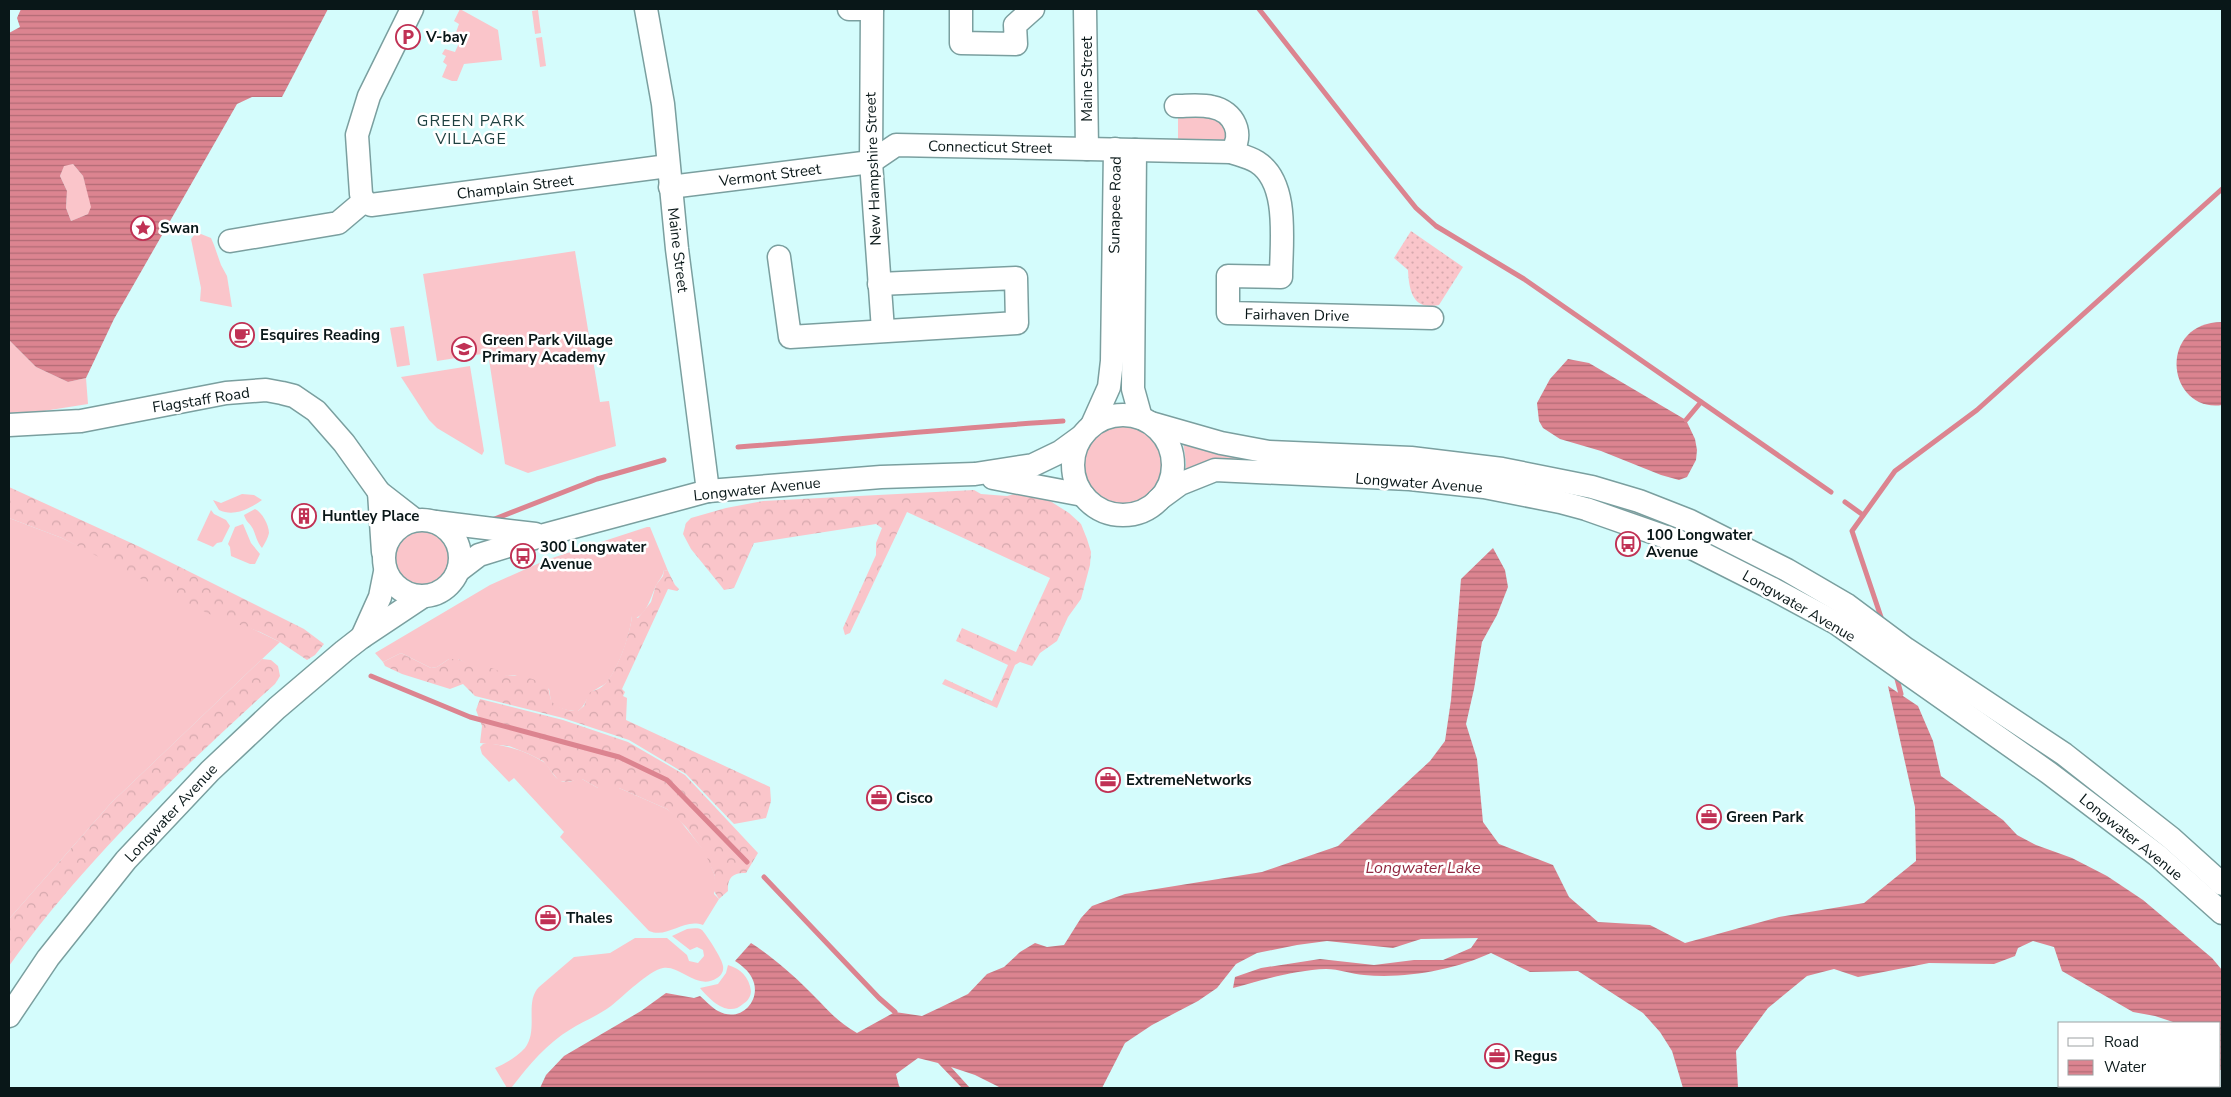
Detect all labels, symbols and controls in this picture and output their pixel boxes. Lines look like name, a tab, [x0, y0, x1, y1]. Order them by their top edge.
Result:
parking icon: V-bay	[395, 24, 421, 50]
place label: V-bay	[425, 27, 468, 47]
street label: Maine Street	[1077, 35, 1097, 122]
street label: New Hampshire Street	[860, 91, 886, 246]
district label: GREEN PARK VILLAGE	[417, 110, 525, 150]
street label: Connecticut Street	[928, 136, 1053, 158]
street label: Sunapee Road	[1104, 156, 1126, 254]
street label: Vermont Street	[717, 159, 823, 191]
street label: Champlain Street	[456, 170, 575, 204]
street label: Maine Street	[663, 206, 693, 294]
place icon: Swan	[130, 215, 156, 241]
place label: Swan	[160, 218, 199, 238]
street label: Fairhaven Drive	[1244, 304, 1350, 326]
cafe icon: Esquires Reading	[229, 322, 255, 348]
place label: Esquires Reading	[260, 325, 380, 345]
place label: Green Park Village Primary Academy	[482, 330, 613, 367]
school or university icon: Green Park Village Primary Academy	[451, 336, 477, 362]
street label: Flagstaff Road	[151, 382, 251, 418]
street label: Longwater Avenue	[1355, 469, 1483, 497]
street label: Longwater Avenue	[693, 472, 821, 506]
building icon: Huntley Place	[291, 503, 317, 529]
place label: Huntley Place	[322, 506, 419, 526]
place label: 100 Longwater Avenue	[1646, 525, 1753, 562]
bus stop icon: 100 Longwater Avenue	[1615, 531, 1641, 557]
place label: 300 Longwater Avenue	[540, 537, 647, 574]
bus stop icon: 300 Longwater Avenue	[510, 543, 536, 569]
street label: Longwater Avenue	[1739, 565, 1859, 647]
street label: Longwater Avenue	[120, 760, 222, 866]
office icon: ExtremeNetworks	[1095, 767, 1121, 793]
place label: ExtremeNetworks	[1126, 770, 1252, 790]
office icon: Cisco	[866, 785, 892, 811]
place label: Cisco	[896, 788, 933, 808]
street label: Longwater Avenue	[2075, 789, 2187, 885]
office icon: Green Park	[1696, 804, 1722, 830]
place label: Green Park	[1726, 807, 1804, 827]
water label: Longwater Lake	[1365, 857, 1481, 879]
office icon: Thales	[535, 905, 561, 931]
place label: Thales	[566, 908, 612, 928]
legend	[2058, 1022, 2221, 1087]
text: Road	[2104, 1032, 2139, 1052]
office icon: Regus	[1484, 1043, 1510, 1069]
place label: Regus	[1514, 1046, 1557, 1066]
text: Water	[2104, 1057, 2147, 1077]

